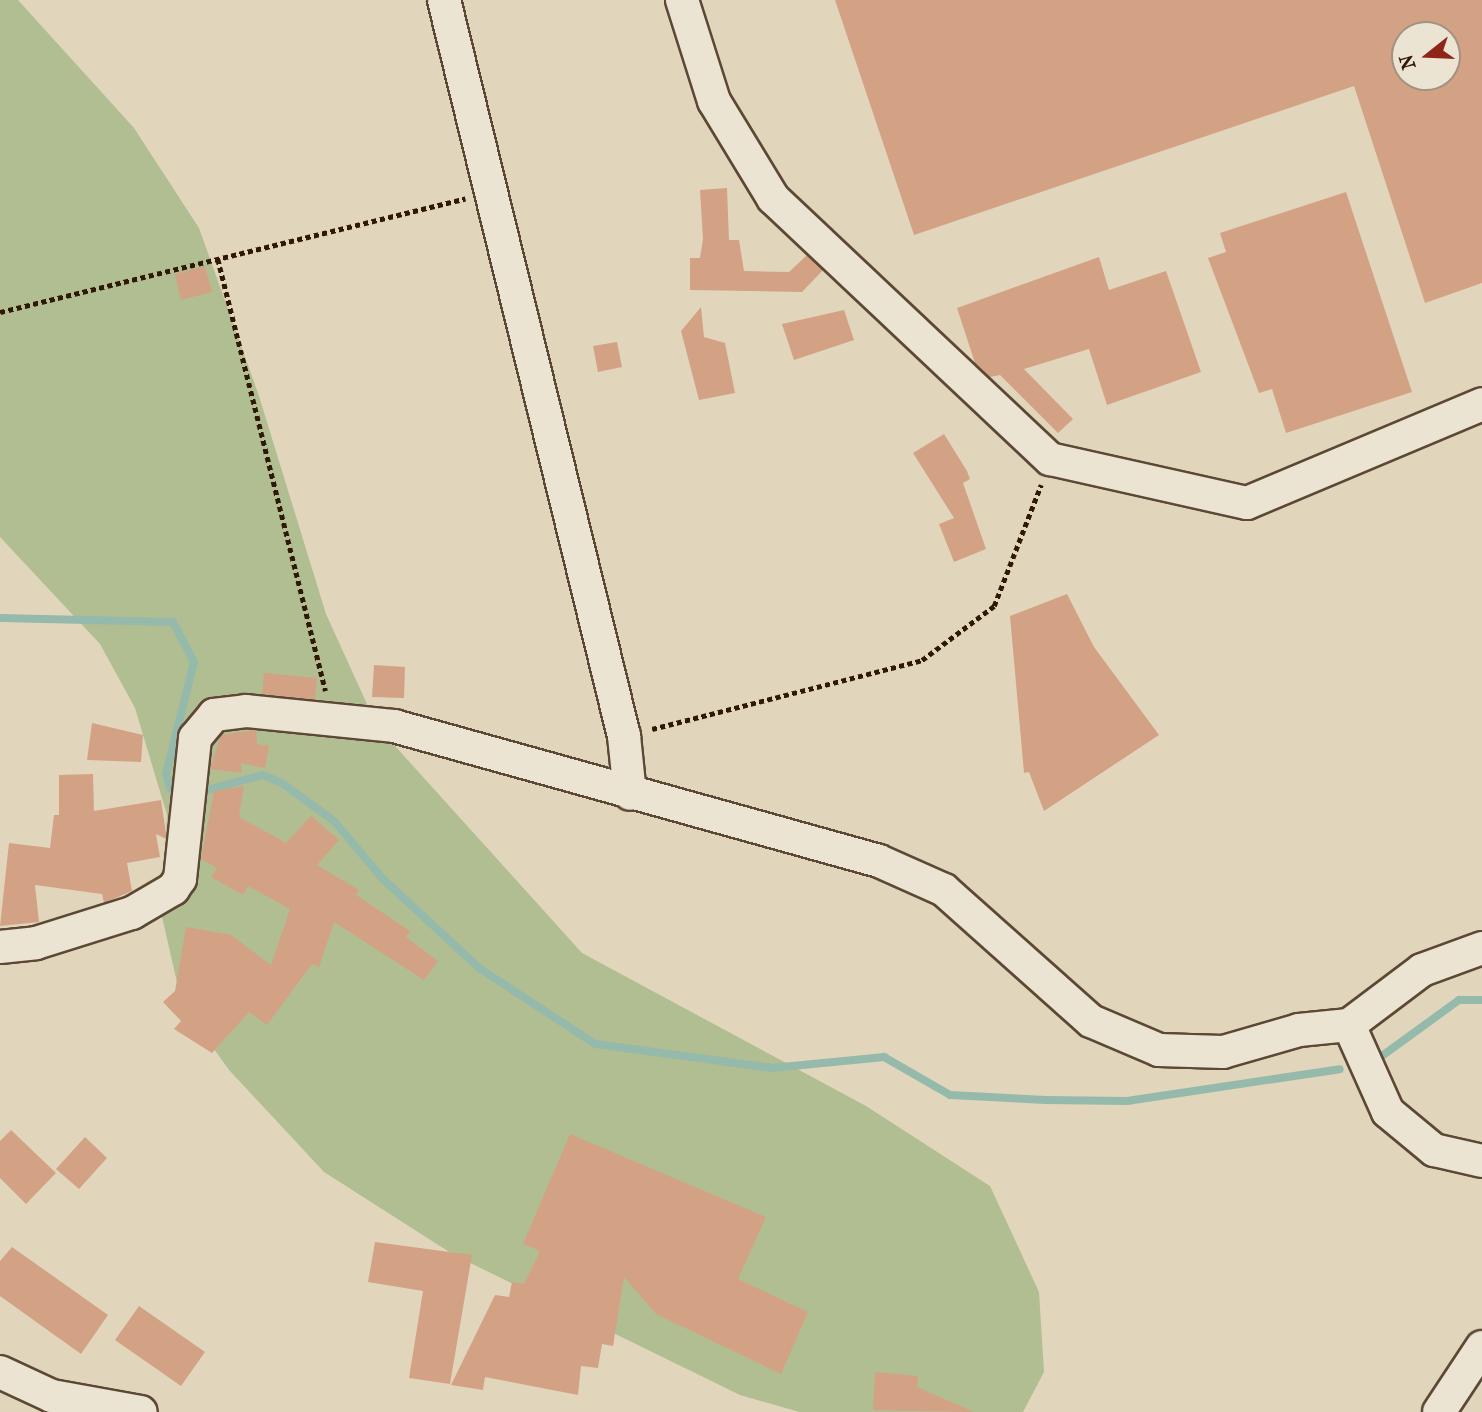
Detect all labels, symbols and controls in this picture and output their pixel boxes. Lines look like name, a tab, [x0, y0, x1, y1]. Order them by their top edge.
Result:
north arrow	[1391, 21, 1461, 91]
text: N	[1395, 52, 1421, 72]

